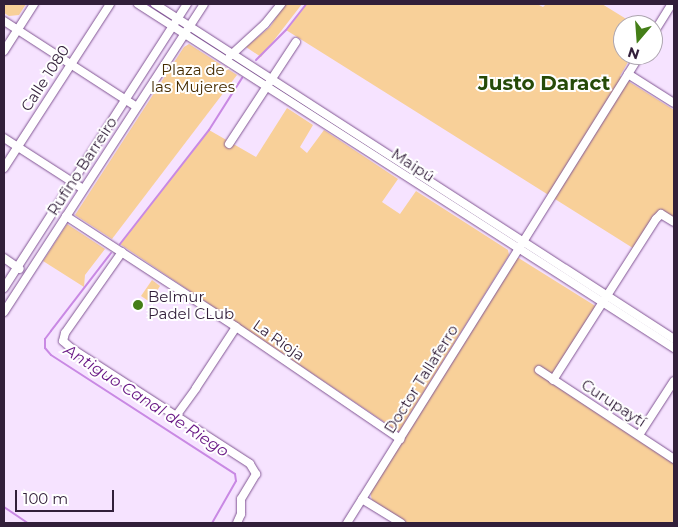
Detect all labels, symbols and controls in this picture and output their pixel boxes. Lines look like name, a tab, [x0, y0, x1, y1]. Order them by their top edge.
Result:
north arrow	[613, 15, 663, 65]
street label: Calle 1080	[17, 42, 73, 114]
text: N	[626, 43, 642, 64]
park label: Plaza de las Mujeres	[151, 60, 235, 95]
district label: Justo Daract	[478, 71, 610, 95]
street label: Rufino Barreiro	[43, 113, 121, 219]
street label: Maipú	[388, 145, 438, 185]
place label: Belmur Padel CLub	[148, 287, 234, 322]
marker: Belmur Padel CLub	[132, 299, 144, 311]
street label: La Rioja	[250, 316, 308, 364]
street label: Doctor Tallaferro	[380, 321, 462, 437]
water label: Antiguo Canal de Riego	[60, 341, 232, 461]
street label: Curupaytí	[578, 375, 650, 431]
scale bar	[18, 480, 116, 512]
text: 100 m	[23, 489, 68, 508]

